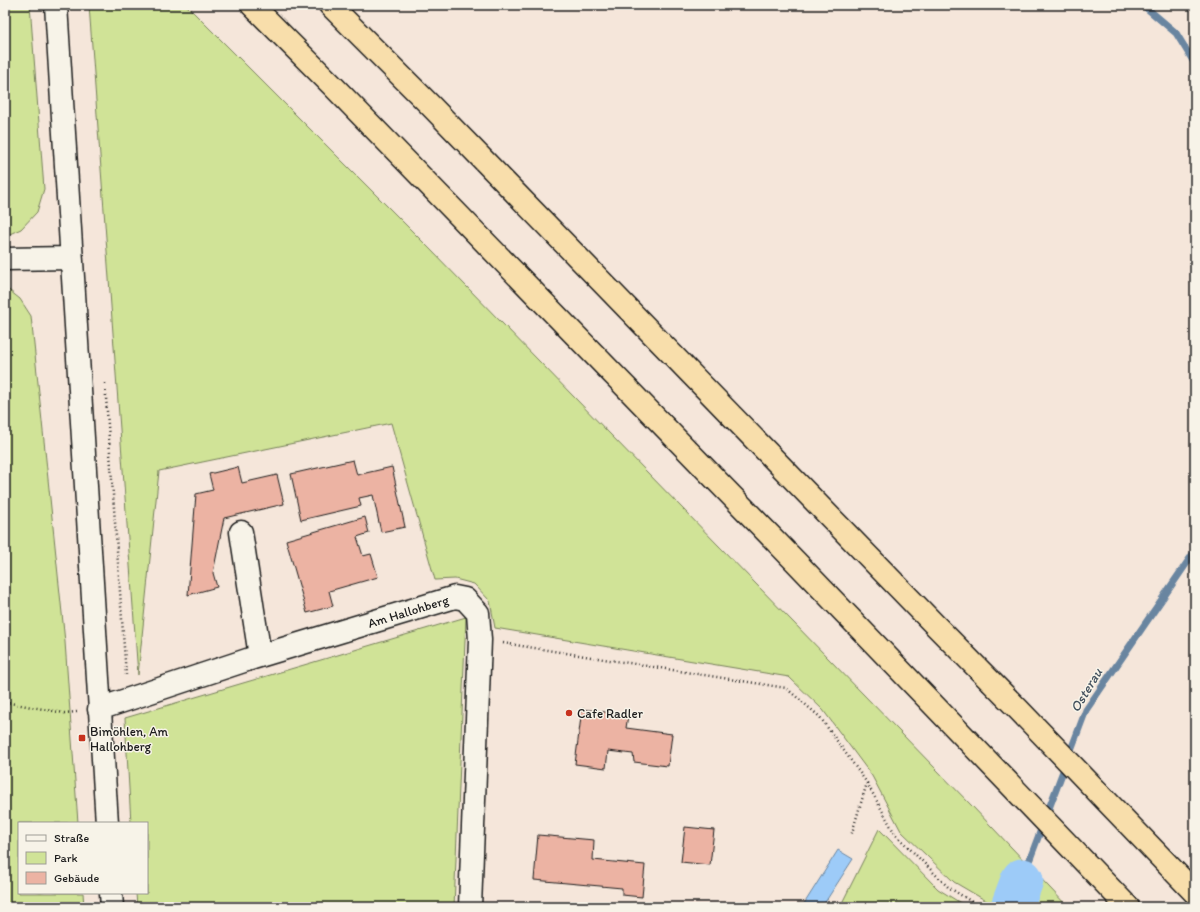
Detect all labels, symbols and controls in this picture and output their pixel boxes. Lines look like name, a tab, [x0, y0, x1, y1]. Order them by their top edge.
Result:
street label: Am Hallohberg	[366, 592, 451, 631]
water label: Osterau	[1067, 665, 1106, 715]
place label: Cafe Radler	[577, 706, 644, 721]
marker: Cafe Radler	[564, 708, 574, 718]
place label: Bimöhlen, Am Hallohberg	[90, 724, 168, 754]
marker: Bimöhlen, Am Hallohberg	[77, 733, 87, 743]
legend	[18, 822, 148, 894]
text: Straße	[54, 831, 89, 845]
text: Park	[54, 851, 78, 865]
text: Gebäude	[54, 871, 99, 885]

